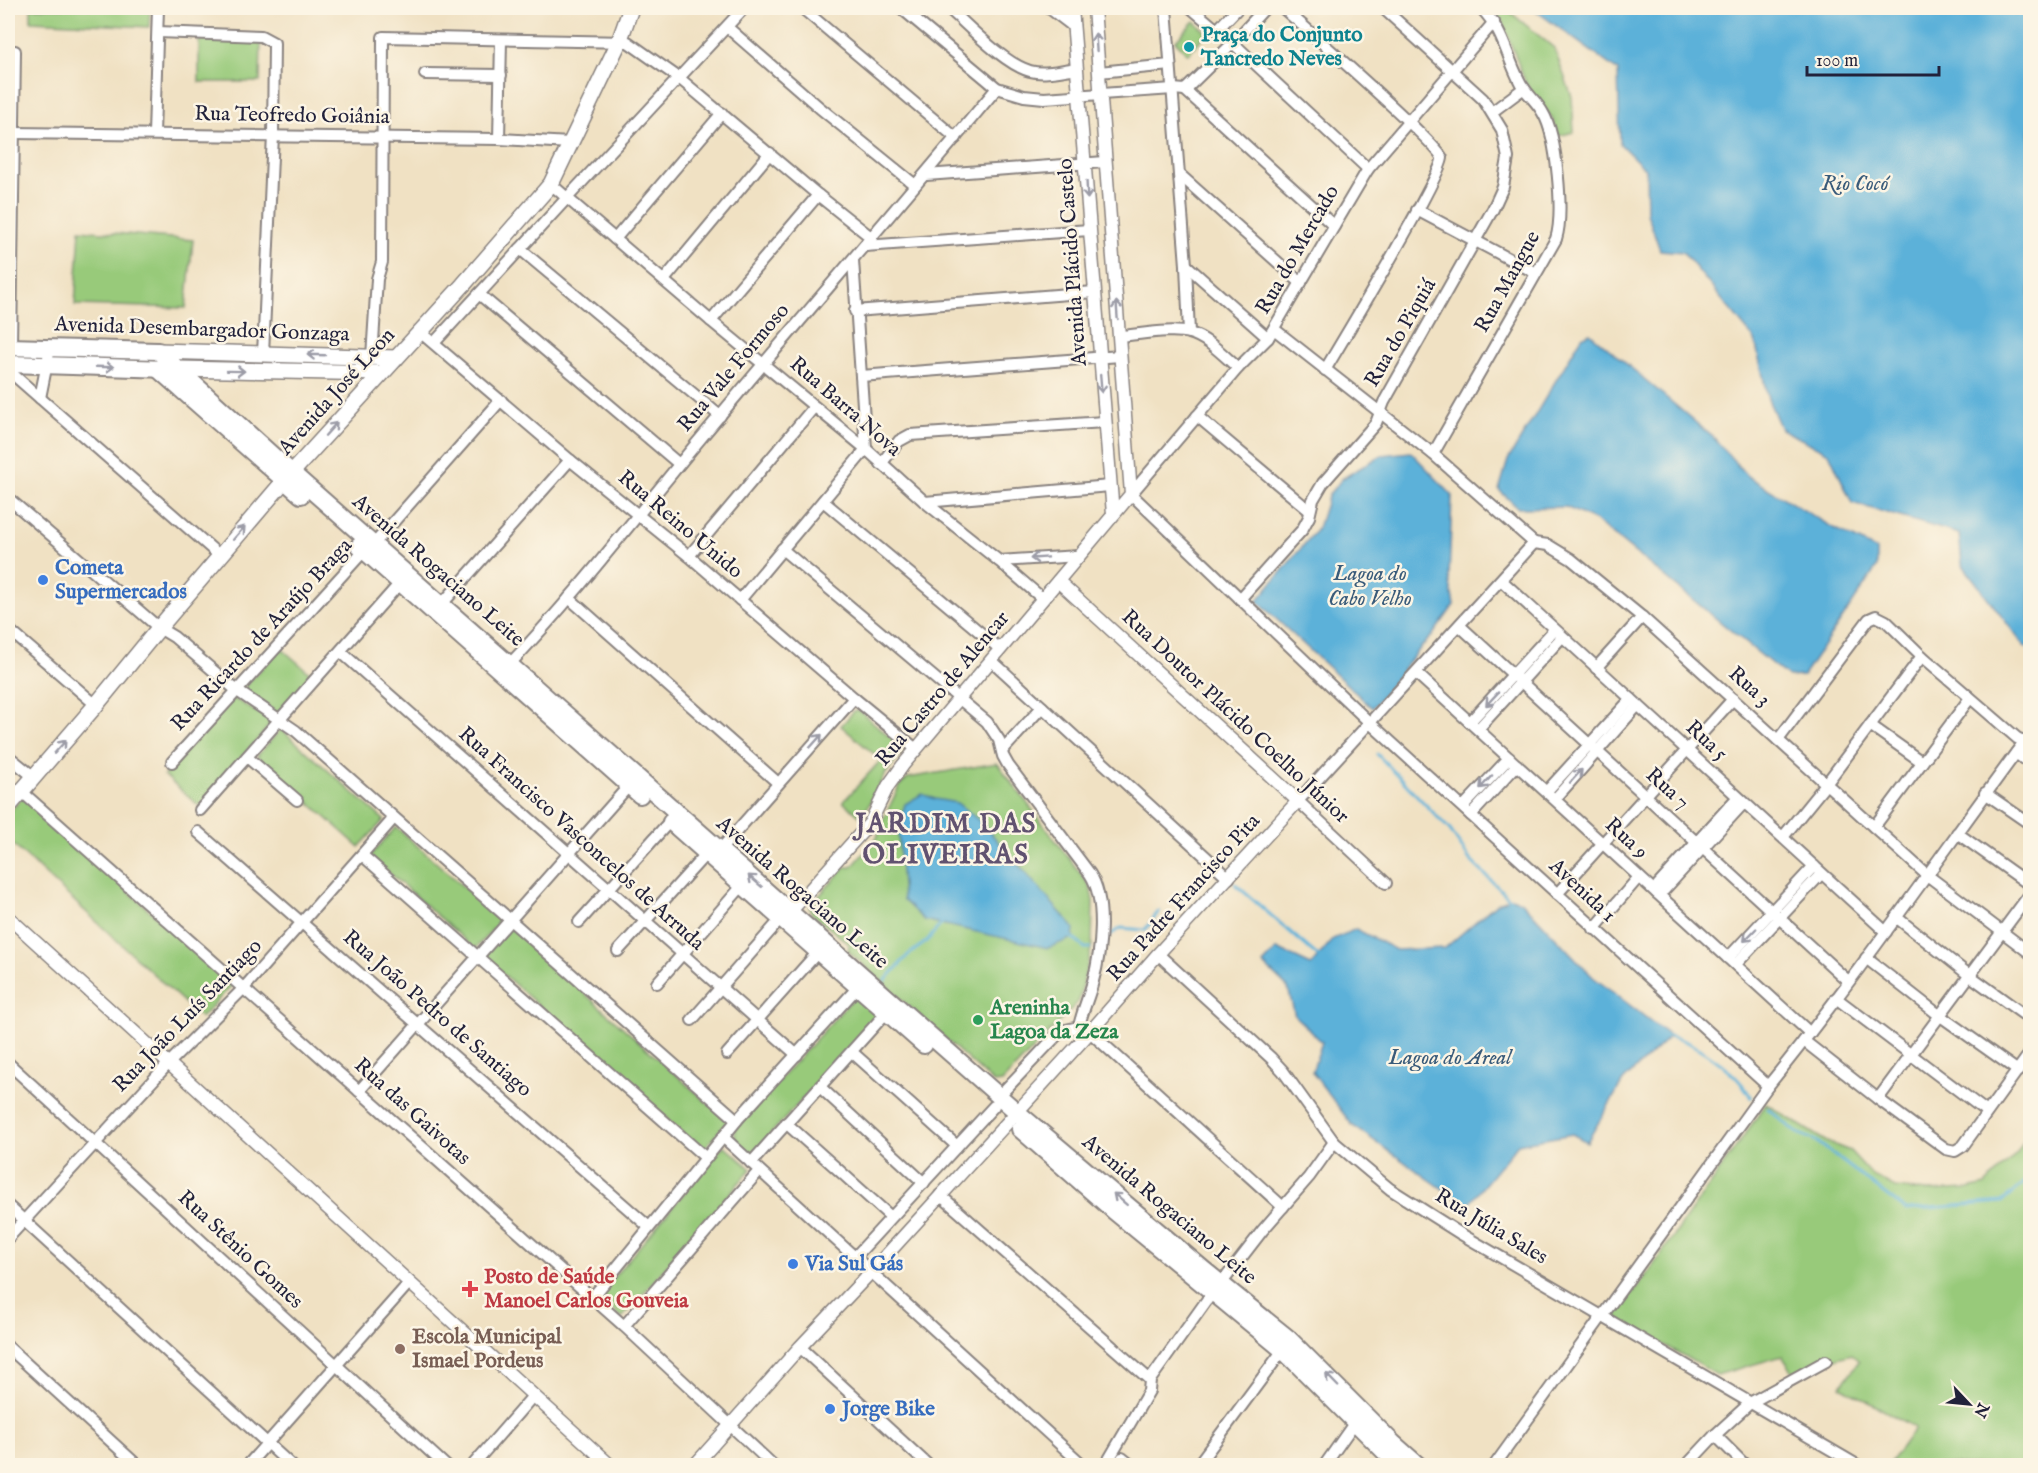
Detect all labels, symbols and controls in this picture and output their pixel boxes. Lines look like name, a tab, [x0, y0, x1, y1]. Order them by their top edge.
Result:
place label: Praça do Conjunto Tancredo Neves	[1200, 22, 1363, 73]
one-way arrow	[1091, 32, 1102, 52]
scale bar	[1807, 39, 1939, 77]
marker: Praça do Conjunto Tancredo Neves	[1182, 40, 1196, 54]
text: 100 m	[1816, 50, 1858, 73]
street label: Rua Teofredo Goiânia	[194, 101, 391, 131]
street label: Avenida Plácido Castelo	[1052, 157, 1094, 368]
water label: Rio Cocó	[1821, 170, 1891, 198]
one-way arrow	[1082, 179, 1093, 199]
street label: Rua do Mercado	[1250, 180, 1346, 320]
street label: Rua Mangue	[1469, 226, 1547, 338]
street label: Rua do Piquiá	[1359, 273, 1443, 392]
street label: Rua Vale Formoso	[672, 298, 796, 438]
one-way arrow	[1111, 301, 1122, 320]
street label: Avenida Desembargador Gonzaga	[53, 311, 351, 349]
street label: Avenida José Leon	[272, 323, 401, 462]
one-way arrow	[307, 350, 327, 361]
street label: Rua Barra Nova	[784, 351, 907, 464]
one-way arrow	[95, 361, 115, 373]
one-way arrow	[226, 365, 246, 376]
one-way arrow	[1096, 374, 1107, 394]
one-way arrow	[324, 422, 338, 437]
street label: Rua Reino Unido	[612, 465, 748, 585]
street label: Avenida Rogaciano Leite	[345, 488, 530, 654]
one-way arrow	[232, 526, 246, 541]
street label: Rua Ricardo de Araújo Braga	[165, 532, 359, 737]
one-way arrow	[1030, 553, 1050, 564]
place label: Cometa Supermercados	[55, 555, 187, 606]
water label: Lagoa do Cabo Velho	[1328, 560, 1412, 613]
marker: Cometa Supermercados	[36, 573, 50, 587]
street label: Rua Doutor Plácido Coelho Júnior	[1115, 604, 1355, 830]
street label: Rua Castro de Alencar	[870, 606, 1016, 772]
street label: Rua 3	[1722, 661, 1776, 713]
one-way arrow	[1485, 691, 1499, 706]
street label: Rua 5	[1679, 715, 1733, 768]
street label: Rua Francisco Vasconcelos de Arruda	[452, 721, 711, 958]
one-way arrow	[809, 733, 823, 748]
one-way arrow	[53, 740, 67, 755]
street label: Rua 7	[1639, 762, 1695, 816]
one-way arrow	[1569, 768, 1583, 783]
one-way arrow	[1479, 775, 1493, 790]
district label: JARDIM DAS OLIVEIRAS	[852, 808, 1037, 873]
street label: Rua Padre Francisco Pita	[1102, 808, 1267, 988]
street label: Avenida Rogaciano Leite	[709, 810, 894, 976]
street label: Rua 9	[1599, 812, 1653, 866]
street label: Avenida 1	[1542, 852, 1621, 929]
one-way arrow	[748, 874, 763, 888]
street label: Rua João Pedro de Santiago	[337, 924, 537, 1104]
one-way arrow	[1743, 927, 1757, 942]
street label: Rua João Luís Santiago	[108, 933, 268, 1099]
place label: Areninha Lagoa da Zeza	[989, 995, 1119, 1046]
marker: Areninha Lagoa da Zeza	[971, 1013, 985, 1027]
water label: Lagoa do Areal	[1388, 1044, 1513, 1072]
street label: Rua das Gaivotas	[348, 1052, 476, 1172]
street label: Avenida Rogaciano Leite	[1075, 1128, 1262, 1291]
street label: Rua Júlia Sales	[1430, 1183, 1552, 1271]
street label: Rua Stênio Gomes	[172, 1185, 308, 1315]
one-way arrow	[1113, 1192, 1128, 1206]
place label: Via Sul Gás	[804, 1251, 903, 1278]
marker: Via Sul Gás	[786, 1257, 800, 1271]
place label: Posto de Saúde Manoel Carlos Gouveia	[484, 1264, 689, 1315]
marker: Posto de Saúde Manoel Carlos Gouveia	[461, 1280, 479, 1298]
place label: Escola Municipal Ismael Pordeus	[412, 1324, 563, 1375]
marker: Escola Municipal Ismael Pordeus	[393, 1342, 407, 1356]
one-way arrow	[1325, 1373, 1340, 1388]
north arrow	[1939, 1374, 1999, 1434]
place label: Jorge Bike	[839, 1396, 935, 1423]
text: N	[1969, 1398, 1993, 1420]
marker: Jorge Bike	[823, 1402, 837, 1416]

